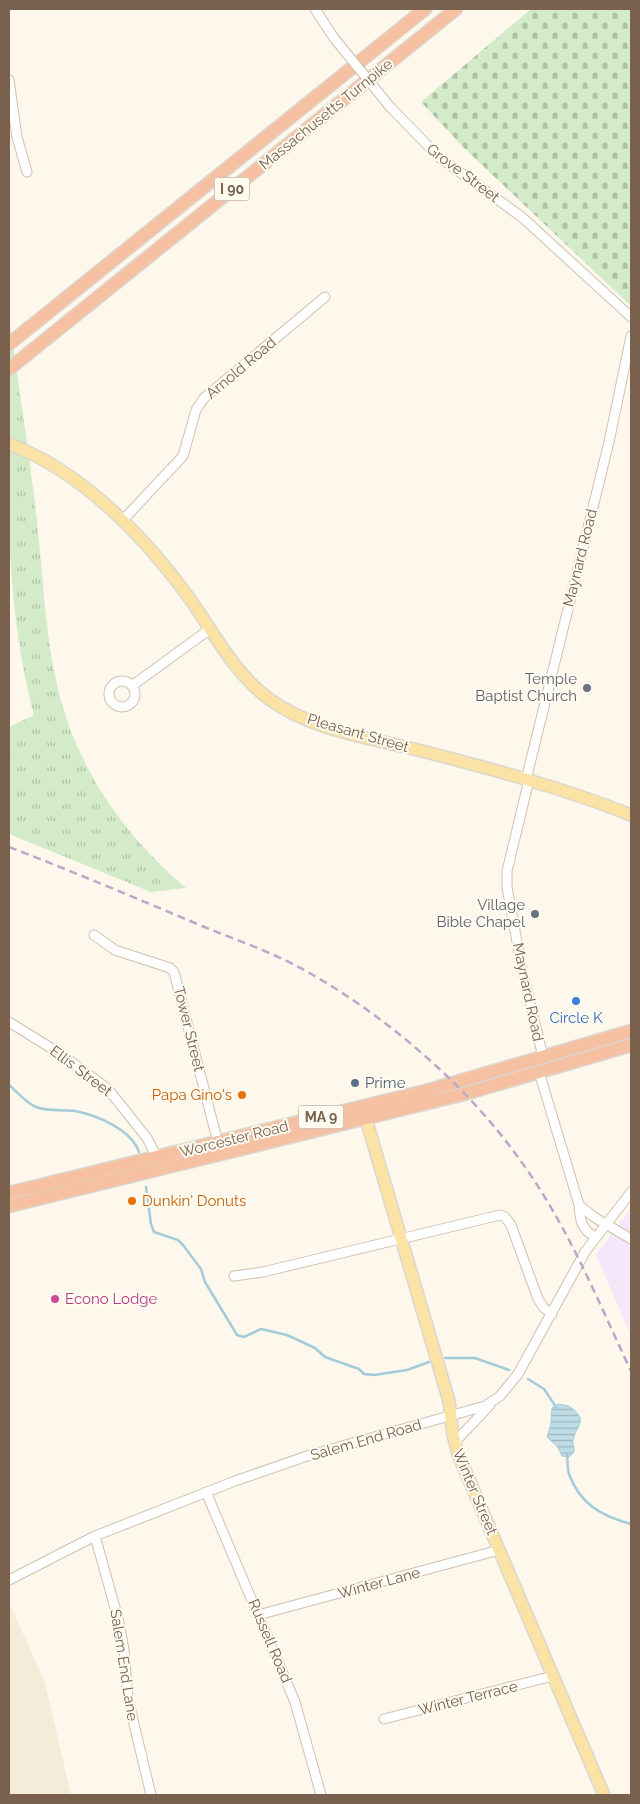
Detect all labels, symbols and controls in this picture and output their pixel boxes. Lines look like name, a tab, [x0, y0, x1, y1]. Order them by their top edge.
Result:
street label: Massachusetts Turnpike	[256, 55, 396, 173]
street label: Grove Street	[423, 140, 503, 206]
road number: I 90	[214, 178, 250, 200]
street label: Arnold Road	[202, 333, 280, 403]
street label: Maynard Road	[559, 507, 601, 609]
place label: Temple Baptist Church	[475, 670, 577, 705]
marker: Temple Baptist Church	[581, 682, 593, 694]
street label: Pleasant Street	[305, 710, 411, 756]
place label: Village Bible Chapel	[436, 896, 526, 931]
marker: Village Bible Chapel	[529, 908, 541, 920]
street label: Maynard Road	[509, 941, 547, 1043]
street label: Tower Street	[170, 985, 208, 1073]
marker: Circle K	[570, 995, 582, 1007]
place label: Circle K	[549, 1009, 603, 1027]
street label: Ellis Street	[46, 1042, 116, 1100]
place label: Prime	[365, 1074, 406, 1092]
marker: Prime	[349, 1077, 361, 1089]
place label: Papa Gino's	[152, 1086, 232, 1104]
marker: Papa Gino's	[236, 1089, 248, 1101]
road number: MA 9	[298, 1106, 344, 1128]
street label: Worcester Road	[178, 1117, 290, 1161]
place label: Dunkin' Donuts	[142, 1192, 246, 1210]
marker: Dunkin' Donuts	[126, 1195, 138, 1207]
place label: Econo Lodge	[65, 1290, 158, 1308]
marker: Econo Lodge	[49, 1293, 61, 1305]
street label: Salem End Road	[308, 1416, 424, 1464]
street label: Winter Street	[449, 1446, 501, 1538]
street label: Winter Lane	[336, 1563, 422, 1603]
street label: Russell Road	[244, 1596, 296, 1686]
street label: Salem End Lane	[106, 1608, 142, 1723]
street label: Winter Terrace	[417, 1677, 520, 1719]

